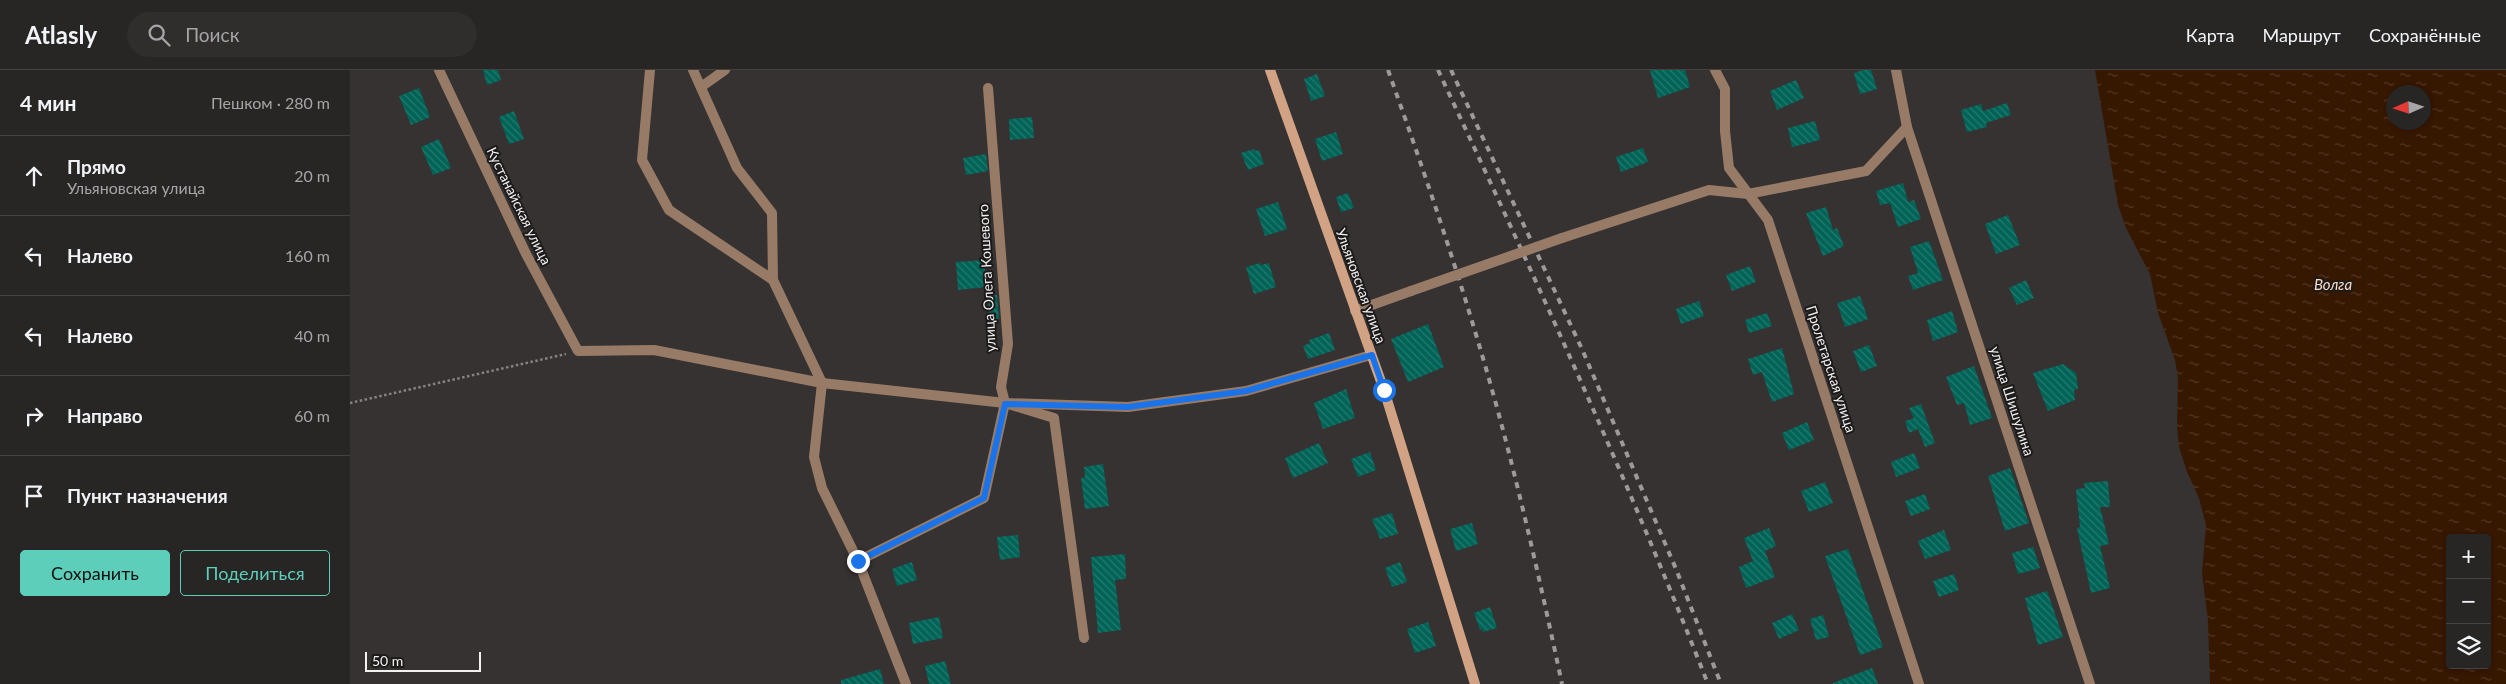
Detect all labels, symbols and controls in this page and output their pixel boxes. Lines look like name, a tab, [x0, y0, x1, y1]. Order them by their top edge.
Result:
search box	[127, 12, 477, 57]
text: Atlasly	[25, 20, 97, 49]
icon: search	[145, 21, 173, 49]
text: Поиск	[185, 23, 239, 46]
text: Карта	[2186, 24, 2234, 46]
text: Маршрут	[2262, 24, 2341, 46]
text: Сохранённые	[2369, 24, 2481, 46]
north arrow	[2386, 85, 2431, 130]
text: 4 мин	[20, 90, 77, 115]
text: Пешком · 280 m	[211, 93, 330, 112]
street label: Кустанайская улица	[484, 144, 555, 267]
text: Прямо	[67, 155, 126, 178]
icon: ahead	[20, 162, 48, 190]
text: 20 m	[294, 166, 330, 185]
text: Ульяновская улица	[67, 178, 205, 197]
street label: улица Олега Кошевого	[974, 204, 999, 352]
street label: Ульяновская улица	[1333, 226, 1390, 346]
icon: left	[20, 242, 48, 270]
text: Налево	[67, 244, 133, 267]
text: 160 m	[285, 246, 330, 265]
water label: Волга	[2314, 275, 2352, 293]
street label: Пролетарская улица	[1803, 303, 1860, 435]
icon: left	[20, 322, 48, 350]
text: Налево	[67, 324, 133, 347]
text: 40 m	[294, 326, 330, 345]
street label: улица Шишулина	[1987, 344, 2038, 458]
route start	[1373, 379, 1396, 402]
icon: right	[20, 402, 48, 430]
text: Направо	[67, 404, 143, 427]
text: 60 m	[294, 406, 330, 425]
icon: arrive	[20, 482, 48, 510]
text: Пункт назначения	[67, 484, 228, 507]
map controls	[2446, 534, 2491, 669]
button: +	[2446, 534, 2491, 579]
button: Сохранить	[20, 550, 170, 596]
button: Поделиться	[180, 550, 330, 596]
route end	[847, 550, 870, 573]
button: −	[2446, 579, 2491, 624]
button: layers	[2446, 624, 2491, 669]
scale bar	[365, 649, 481, 672]
text: 50 m	[372, 652, 403, 669]

